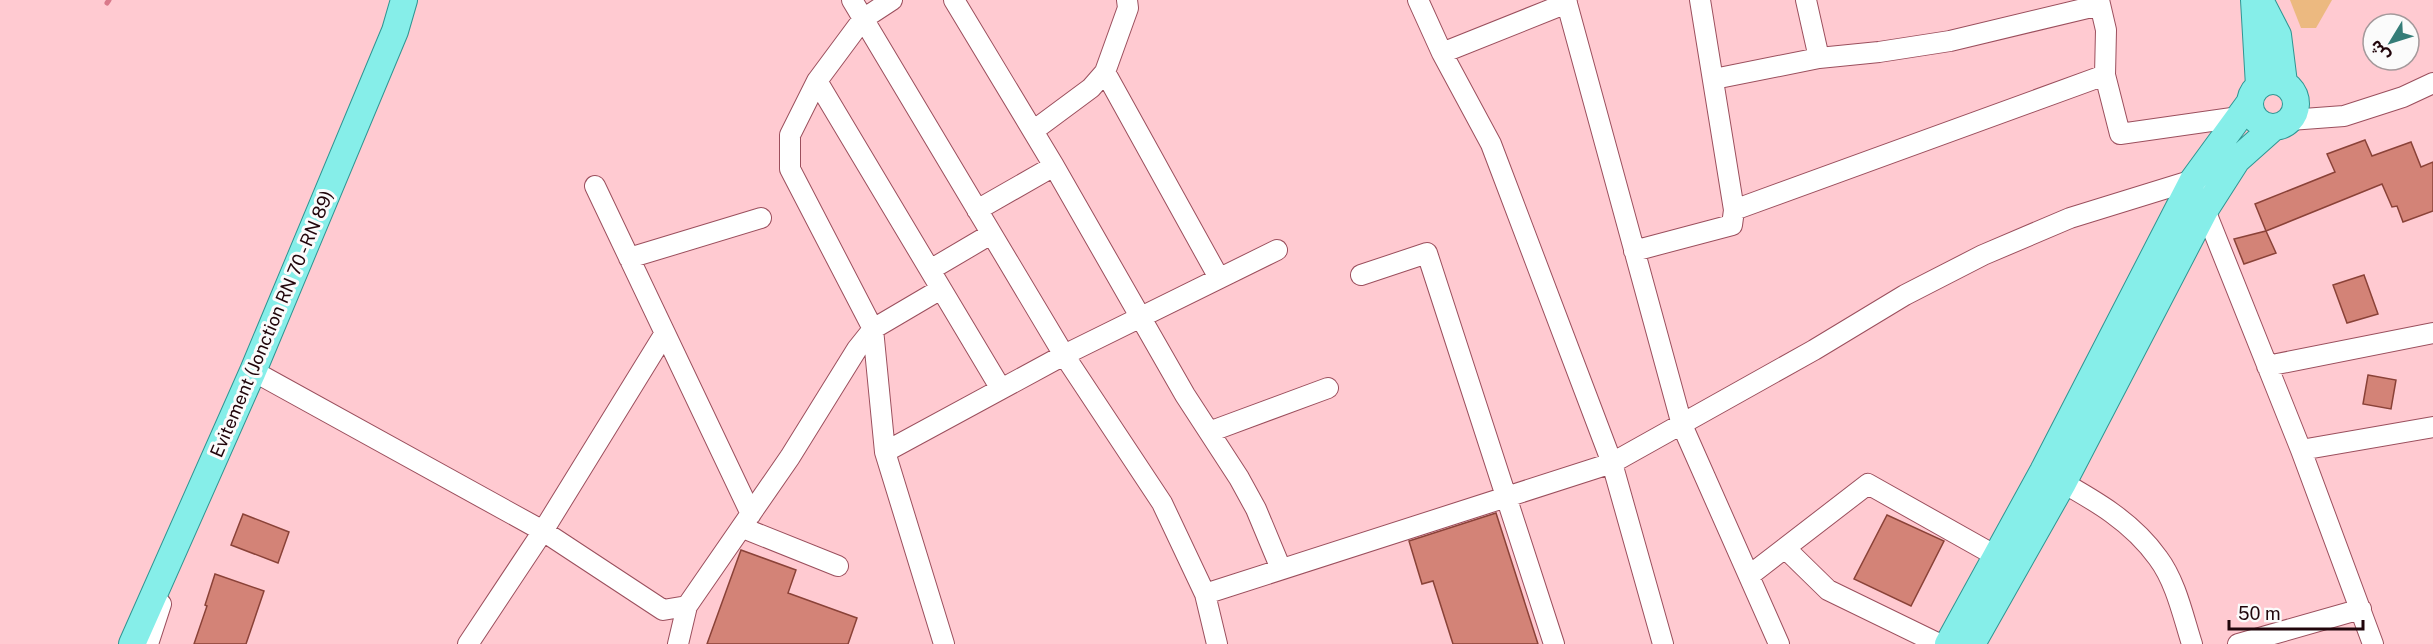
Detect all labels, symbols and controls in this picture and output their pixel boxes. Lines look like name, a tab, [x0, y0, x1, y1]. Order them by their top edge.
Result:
north arrow	[2361, 12, 2421, 72]
text: ش	[2365, 36, 2394, 65]
street label: Evitement (Jonction RN 70 - RN 89)	[206, 187, 337, 460]
scale bar	[2229, 593, 2362, 631]
text: 50 m	[2238, 603, 2281, 624]

